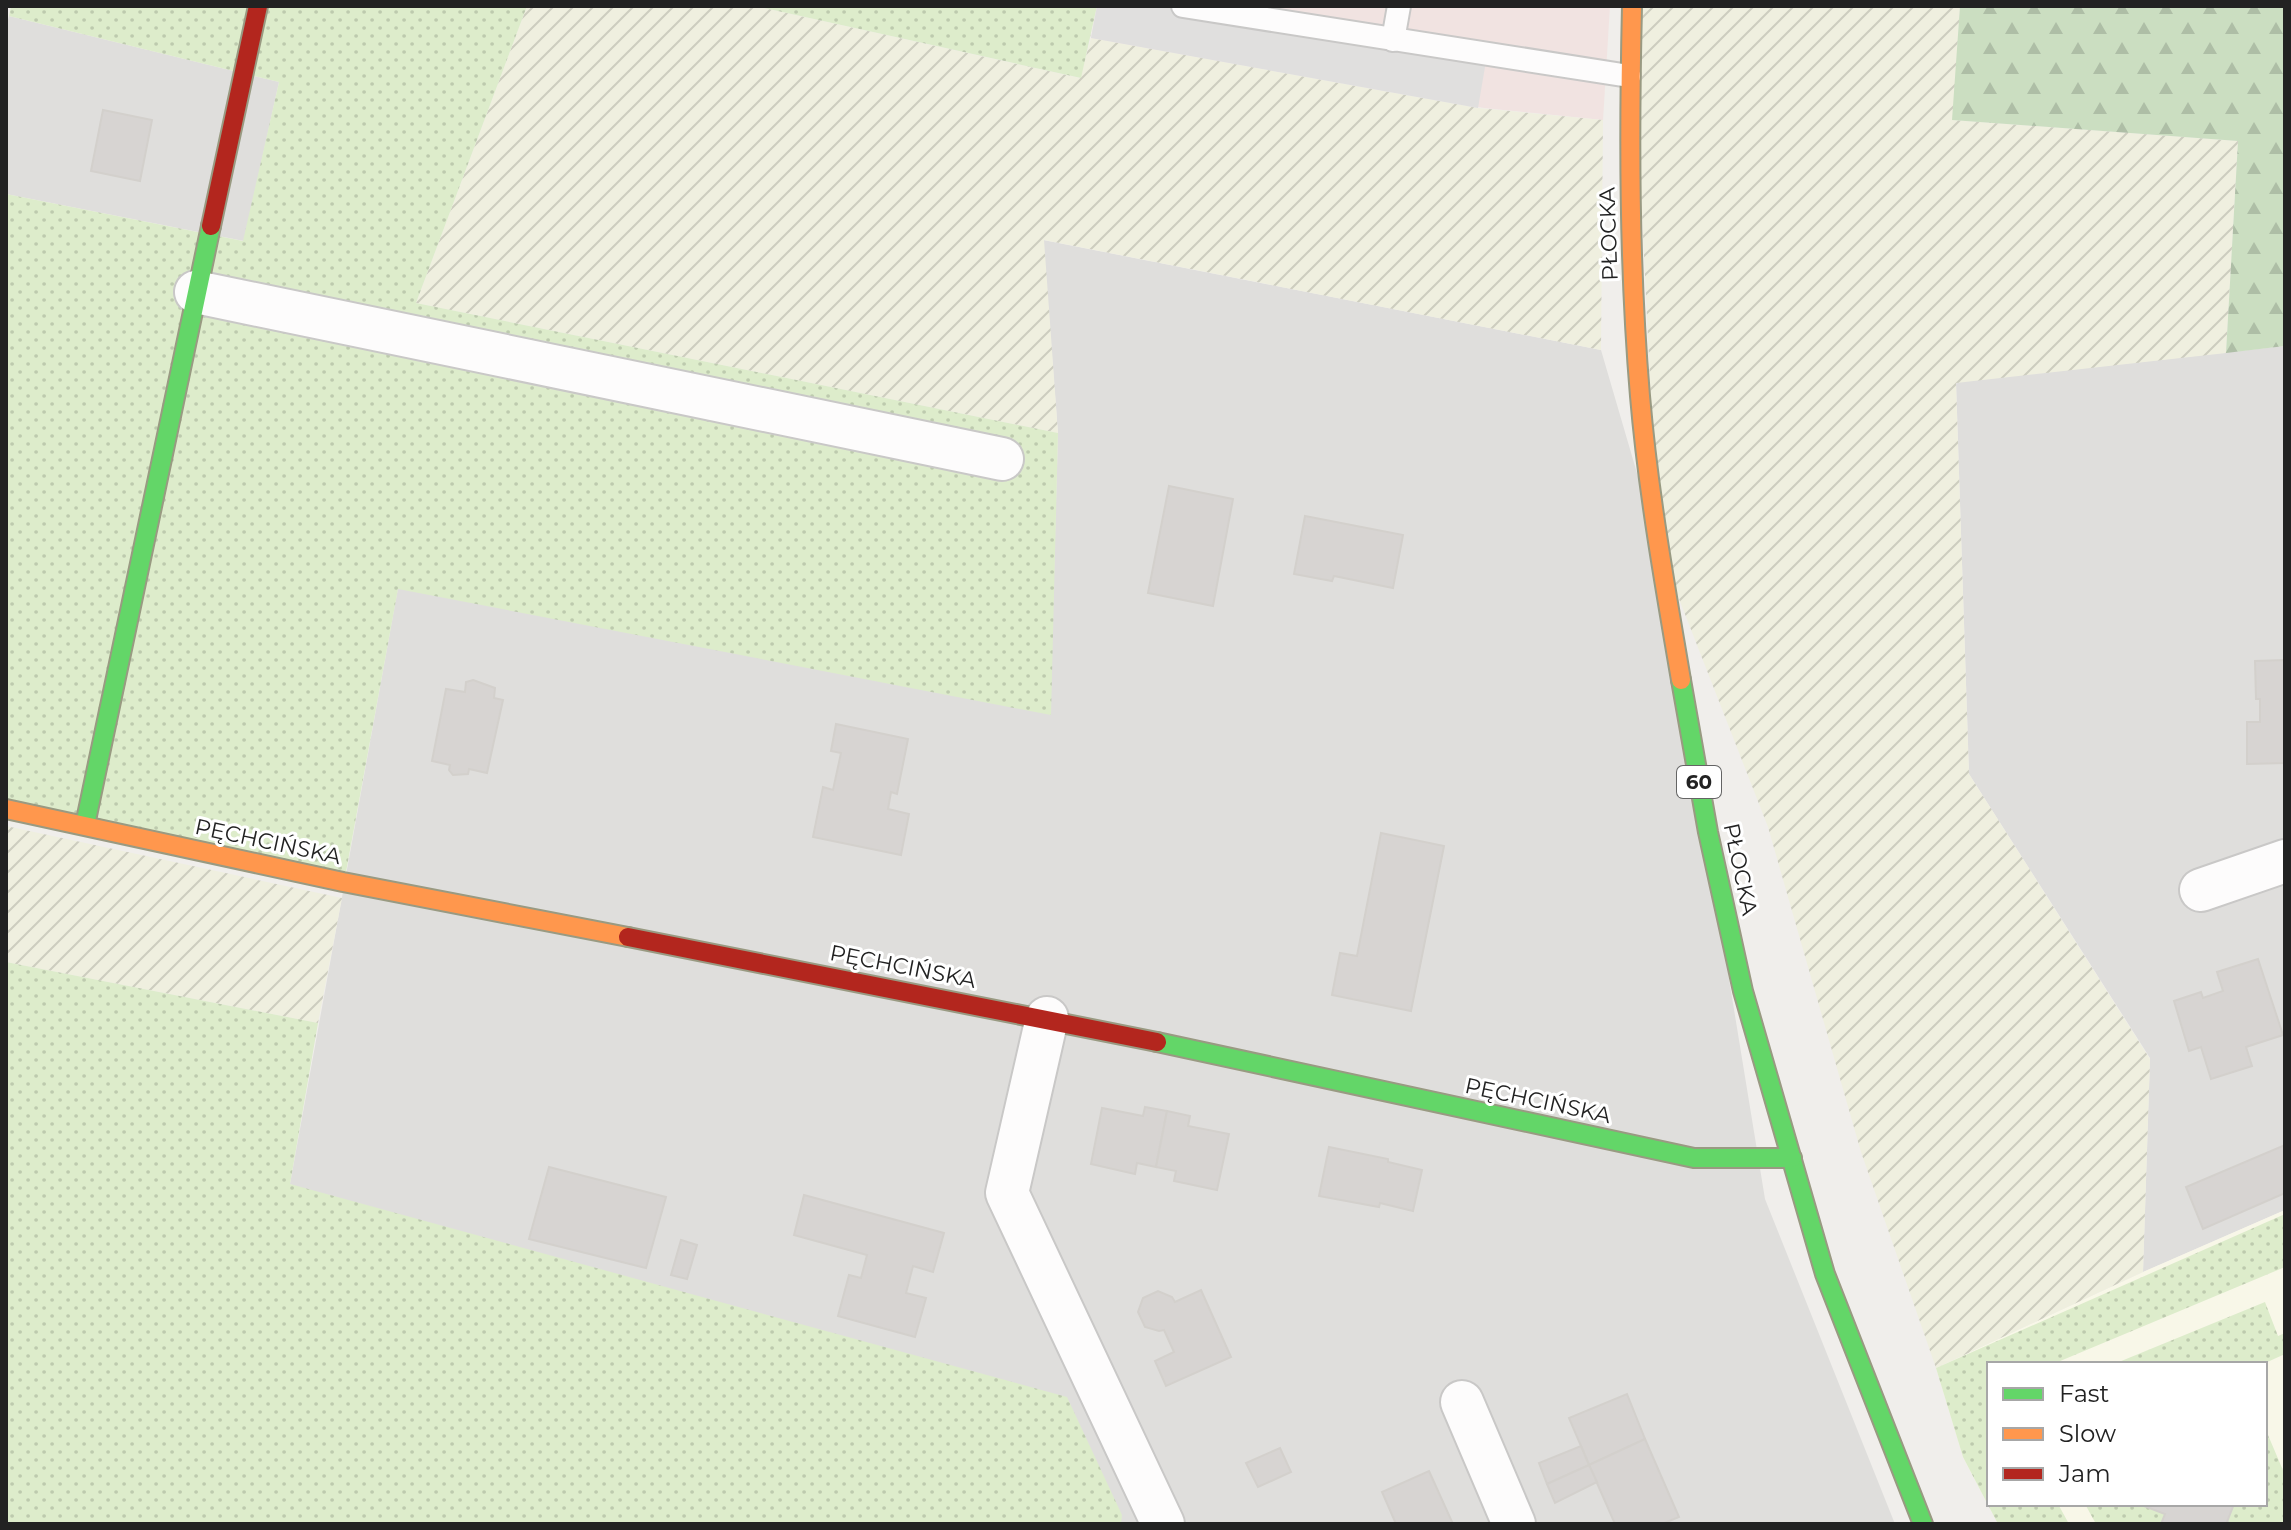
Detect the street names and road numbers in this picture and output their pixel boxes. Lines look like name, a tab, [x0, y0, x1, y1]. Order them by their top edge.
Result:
street label: PŁOCKA	[1593, 187, 1624, 281]
road number: 60	[1677, 766, 1721, 798]
street label: PĘCHCIŃSKA	[193, 813, 343, 870]
street label: PŁOCKA	[1718, 821, 1763, 918]
street label: PĘCHCIŃSKA	[828, 939, 978, 994]
street label: PĘCHCIŃSKA	[1463, 1072, 1613, 1129]

